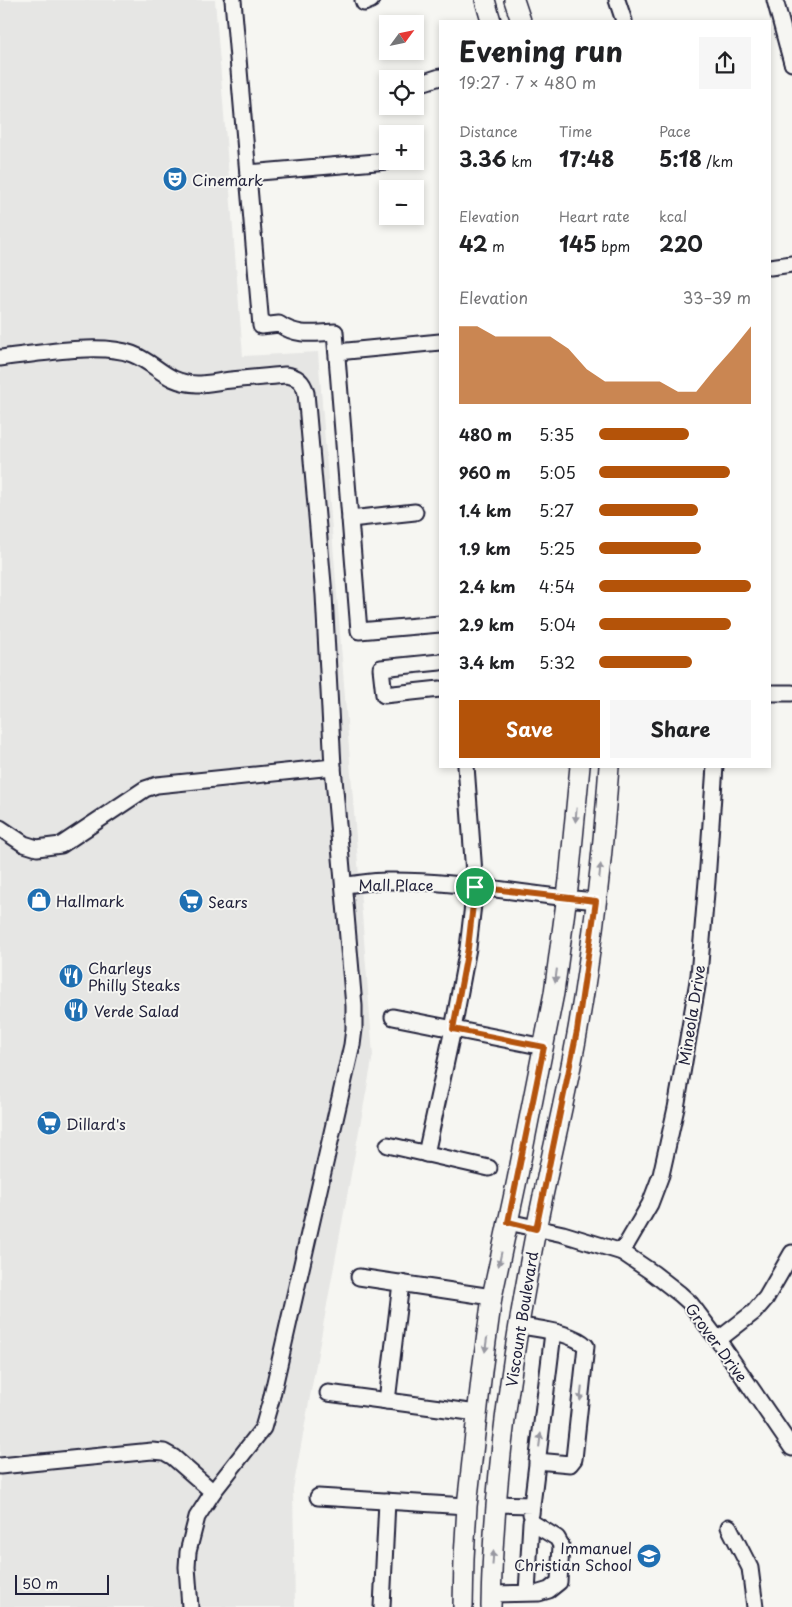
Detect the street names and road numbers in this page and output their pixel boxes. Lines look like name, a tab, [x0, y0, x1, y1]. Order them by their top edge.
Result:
street label: Mall Place	[358, 873, 434, 896]
street label: Mineola Drive	[672, 963, 710, 1067]
street label: Viscount Boulevard	[499, 1250, 543, 1388]
street label: Grover Drive	[680, 1298, 754, 1386]

